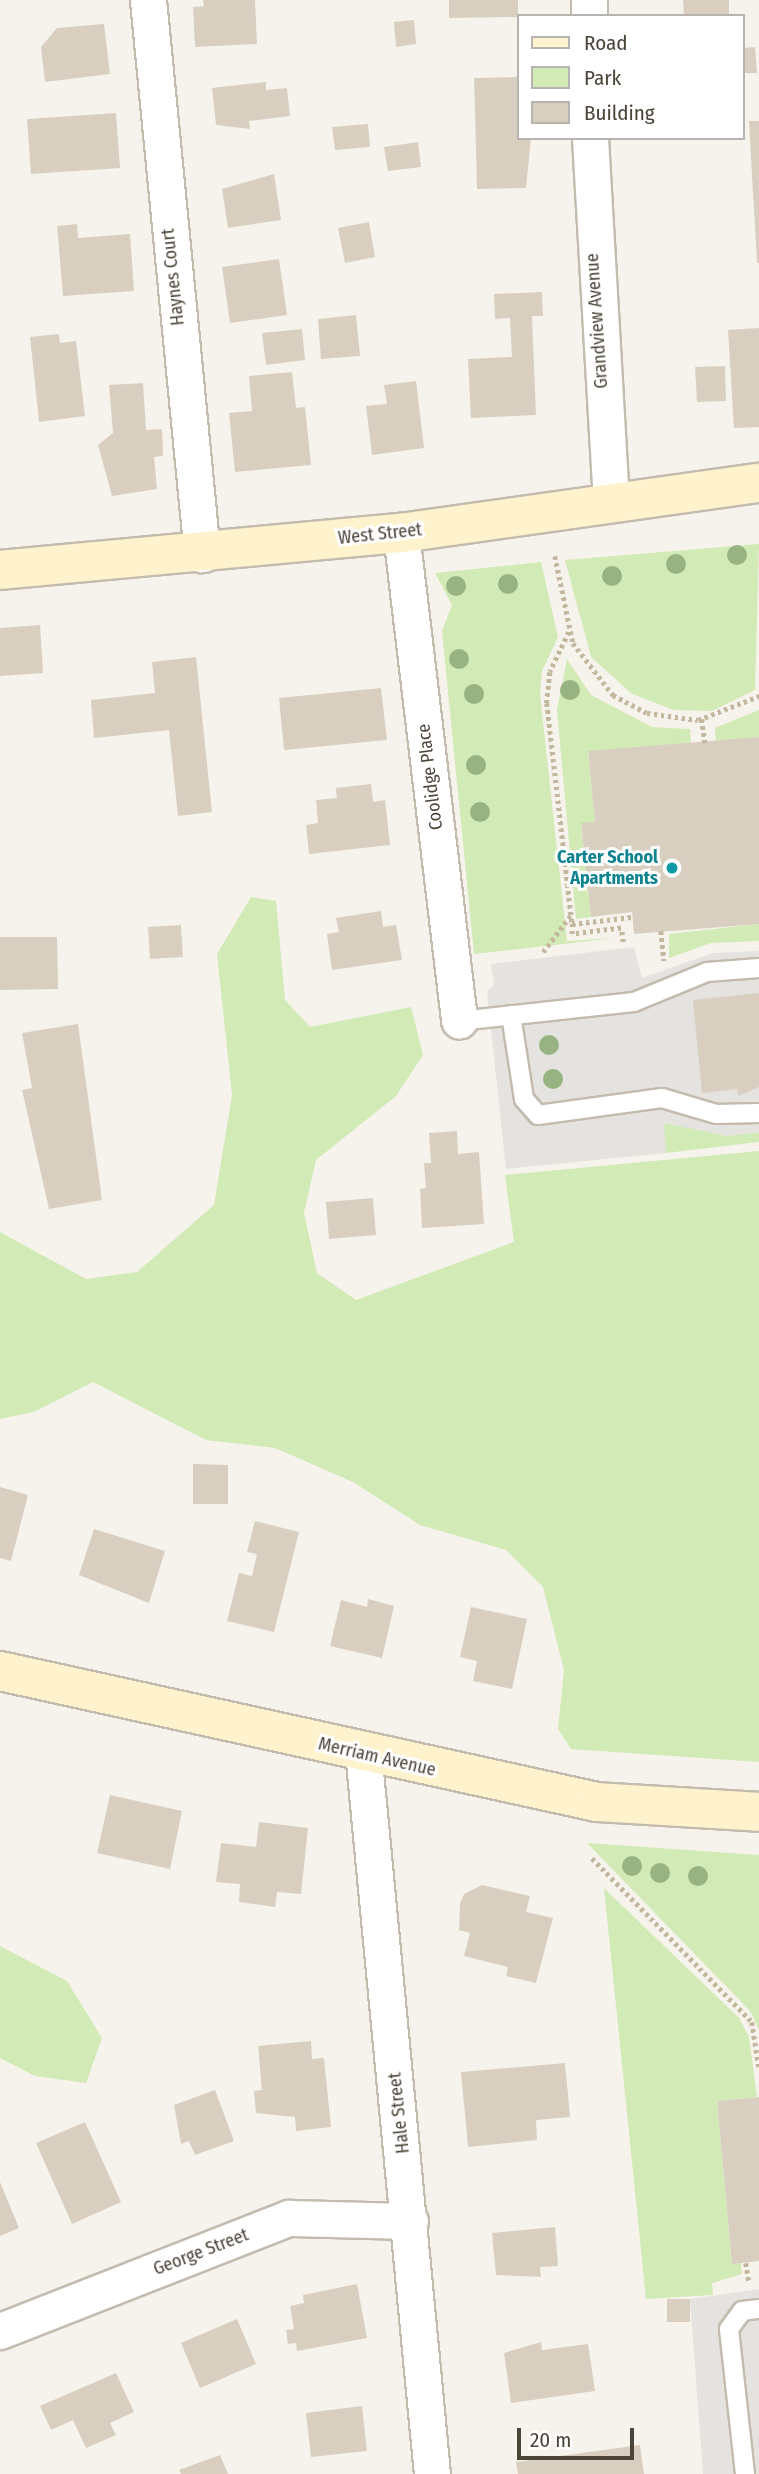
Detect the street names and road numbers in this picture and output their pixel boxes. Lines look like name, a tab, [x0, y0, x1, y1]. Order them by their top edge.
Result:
street label: Haynes Court	[157, 227, 189, 327]
street label: Grandview Avenue	[581, 253, 613, 389]
street label: West Street	[337, 519, 423, 549]
street label: Coolidge Place	[413, 723, 447, 831]
street label: Merriam Avenue	[316, 1733, 438, 1781]
street label: Hale Street	[384, 2071, 414, 2155]
street label: George Street	[150, 2224, 252, 2280]

